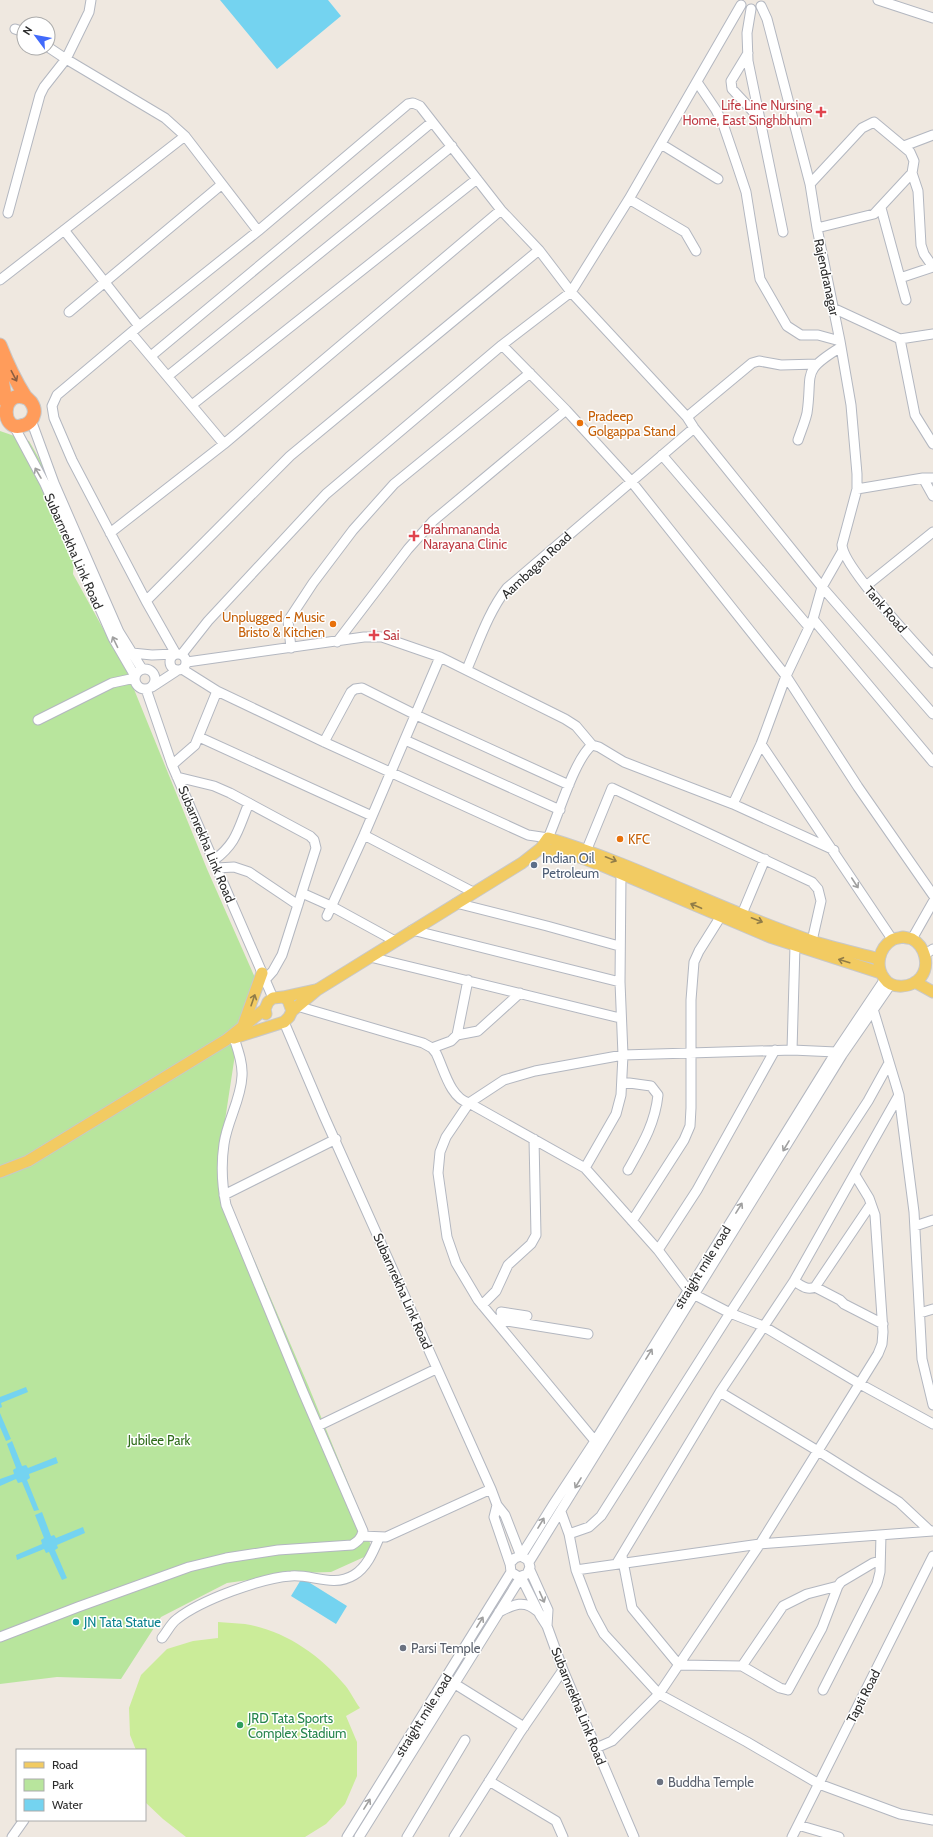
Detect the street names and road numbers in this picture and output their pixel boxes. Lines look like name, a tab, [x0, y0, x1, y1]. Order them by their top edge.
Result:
street label: Rajendranagar	[810, 237, 843, 318]
street label: Subarnrekha Link Road	[41, 491, 107, 611]
street label: Aambagan Road	[498, 528, 574, 602]
street label: Tank Road	[861, 582, 911, 636]
street label: Subarnrekha Link Road	[175, 783, 239, 905]
street label: straight mile road	[670, 1223, 734, 1311]
street label: Subarnrekha Link Road	[370, 1231, 436, 1351]
street label: Subarnrekha Link Road	[548, 1645, 610, 1767]
street label: Tapti Road	[843, 1667, 883, 1725]
street label: straight mile road	[391, 1671, 455, 1759]

